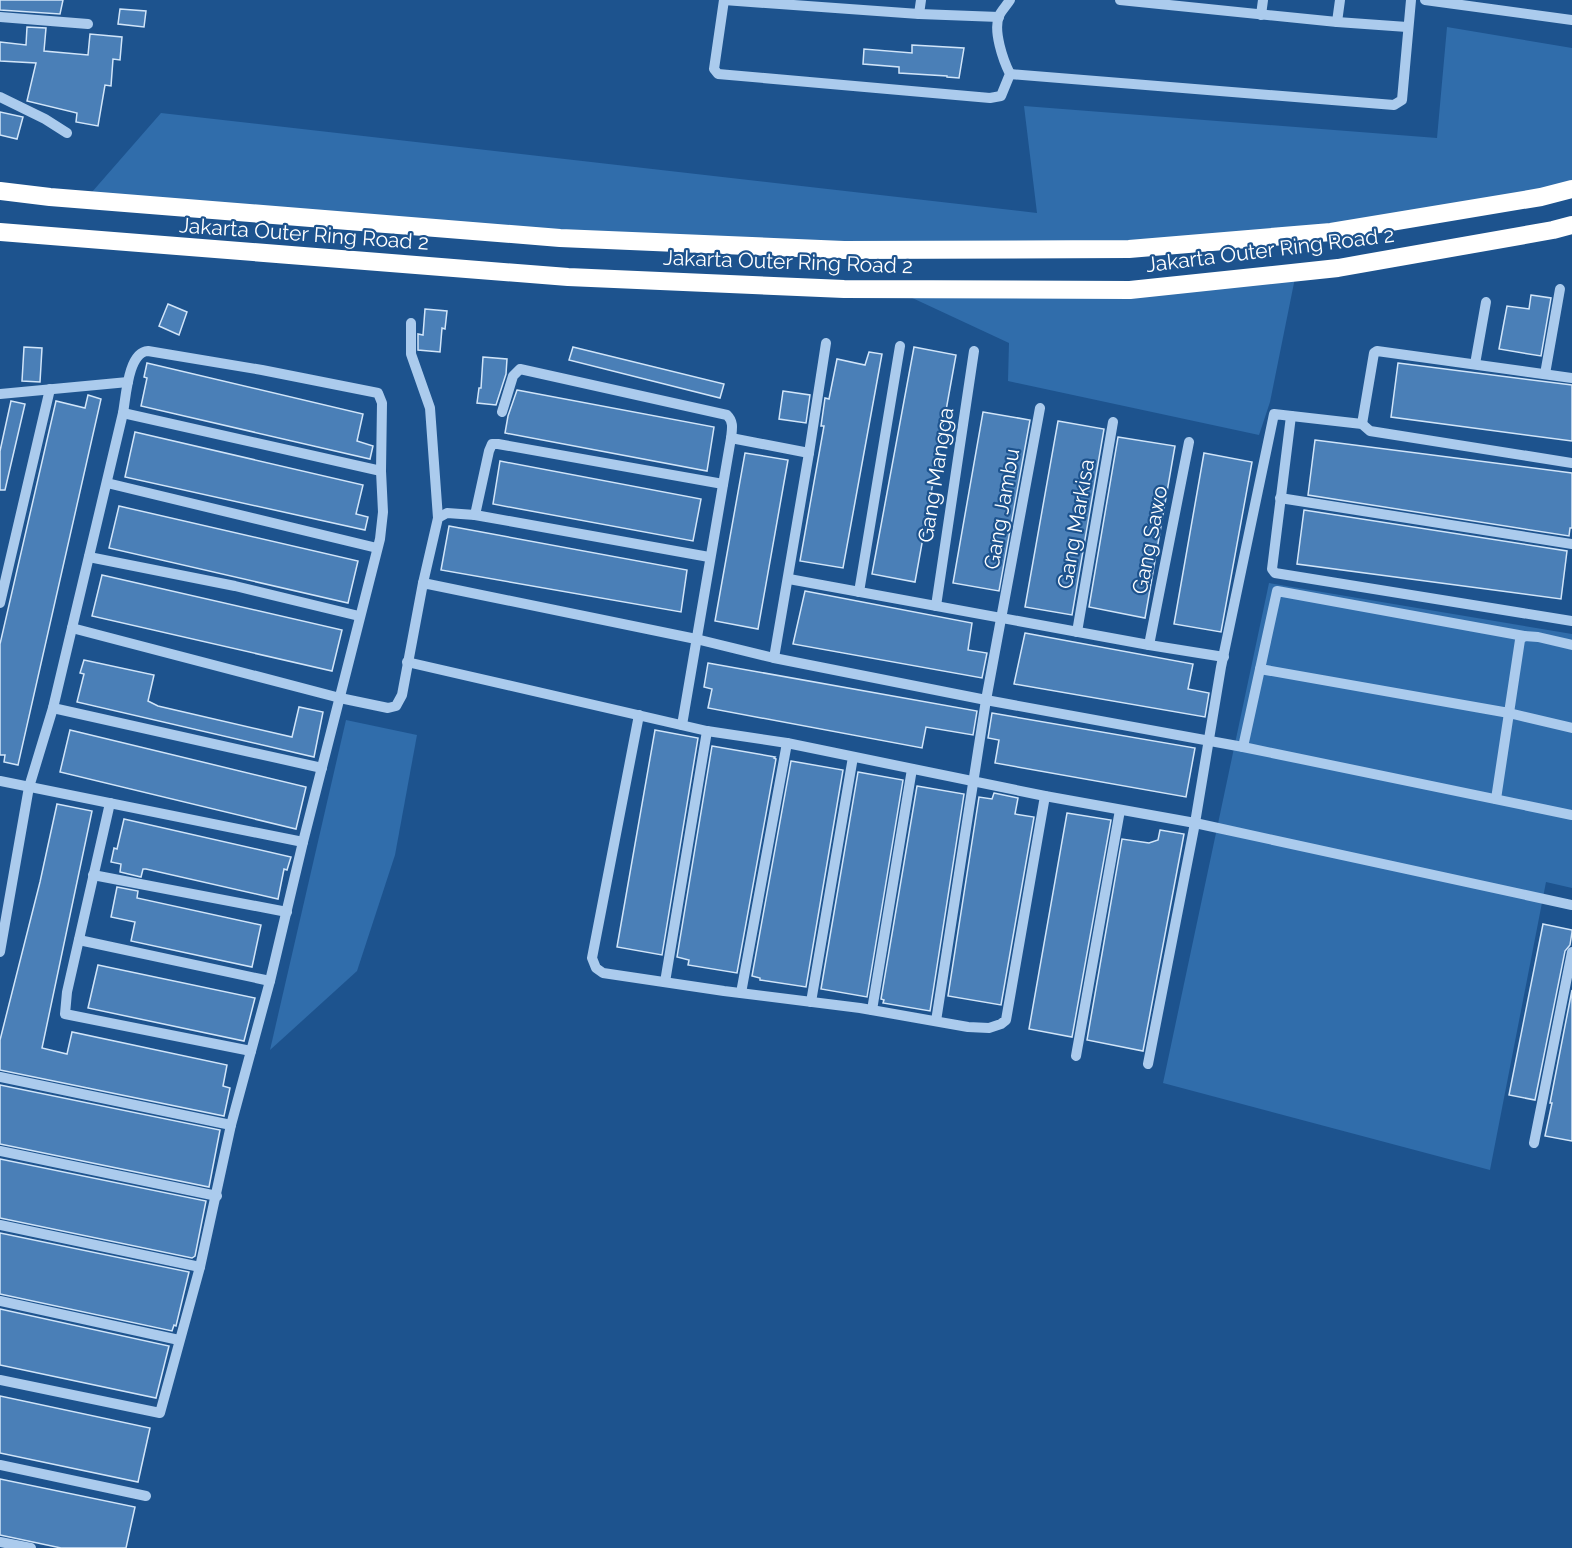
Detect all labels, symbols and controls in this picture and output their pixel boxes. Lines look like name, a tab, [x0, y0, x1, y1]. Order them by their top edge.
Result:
street label: Jakarta Outer Ring Road 2	[178, 212, 430, 255]
street label: Jakarta Outer Ring Road 2	[1144, 222, 1396, 277]
street label: Jakarta Outer Ring Road 2	[663, 245, 913, 278]
street label: Gang Mangga	[912, 406, 959, 544]
street label: Gang Jambu	[979, 446, 1024, 571]
street label: Gang Markisa	[1052, 457, 1099, 591]
street label: Gang Sawo	[1127, 483, 1172, 596]

